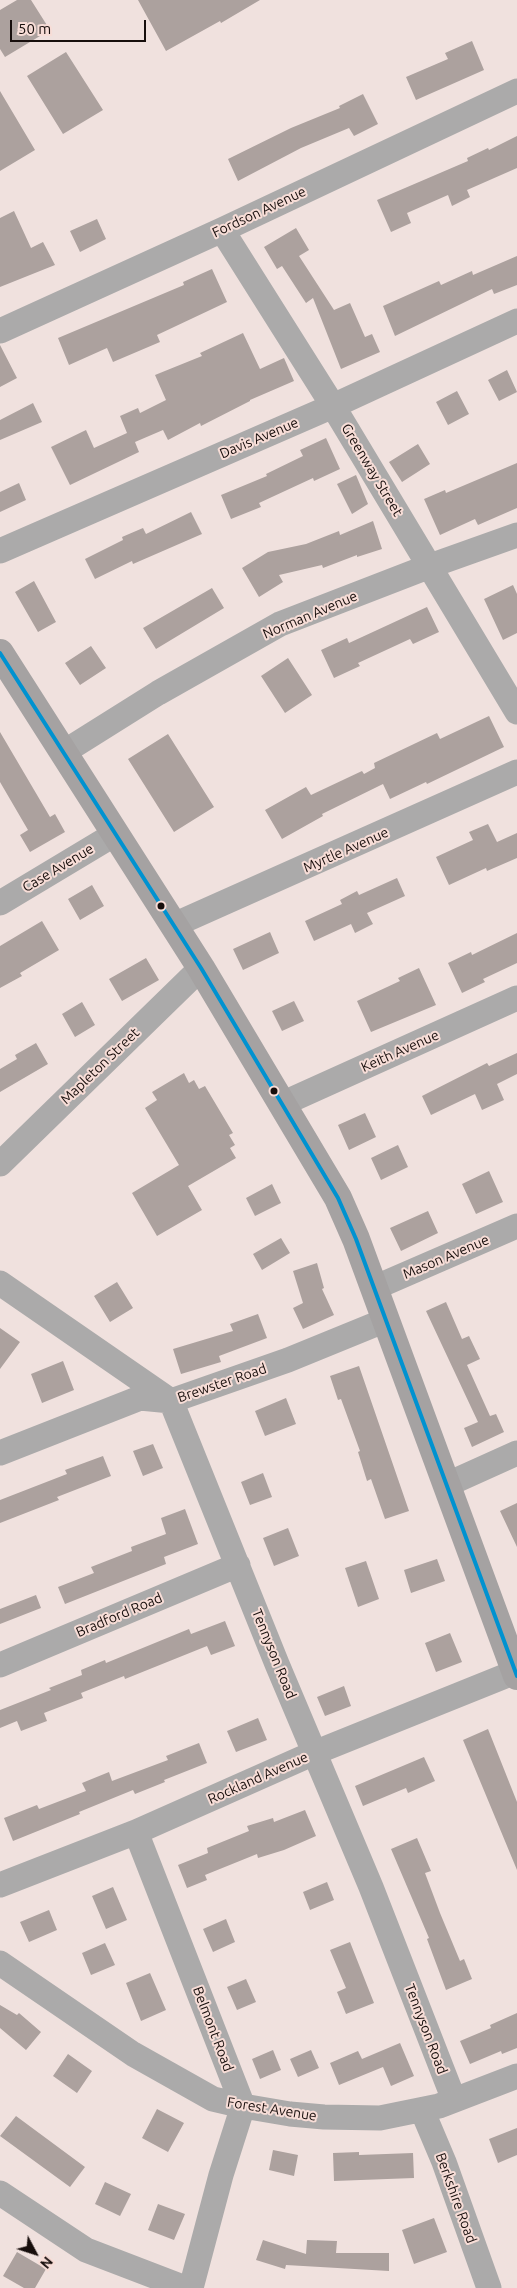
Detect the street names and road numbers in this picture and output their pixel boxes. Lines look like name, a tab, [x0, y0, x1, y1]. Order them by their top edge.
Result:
street label: Fordson Avenue	[209, 183, 309, 241]
street label: Davis Avenue	[217, 414, 301, 462]
street label: Greenway Street	[338, 421, 406, 519]
street label: Norman Avenue	[260, 588, 360, 642]
street label: Myrtle Avenue	[301, 824, 391, 876]
street label: Case Avenue	[19, 840, 97, 896]
street label: Mapleton Street	[57, 1024, 143, 1108]
street label: Keith Avenue	[359, 1026, 441, 1076]
street label: Mason Avenue	[400, 1231, 492, 1283]
street label: Brewster Road	[175, 1360, 269, 1406]
street label: Bradford Road	[73, 1589, 165, 1641]
street label: Tennyson Road	[248, 1607, 300, 1701]
street label: Rockland Avenue	[205, 1748, 311, 1808]
street label: Tennyson Road	[401, 1982, 451, 2076]
street label: Belmont Road	[189, 1984, 237, 2074]
street label: Forest Avenue	[226, 2094, 318, 2124]
street label: Berkshire Road	[432, 2151, 480, 2245]

